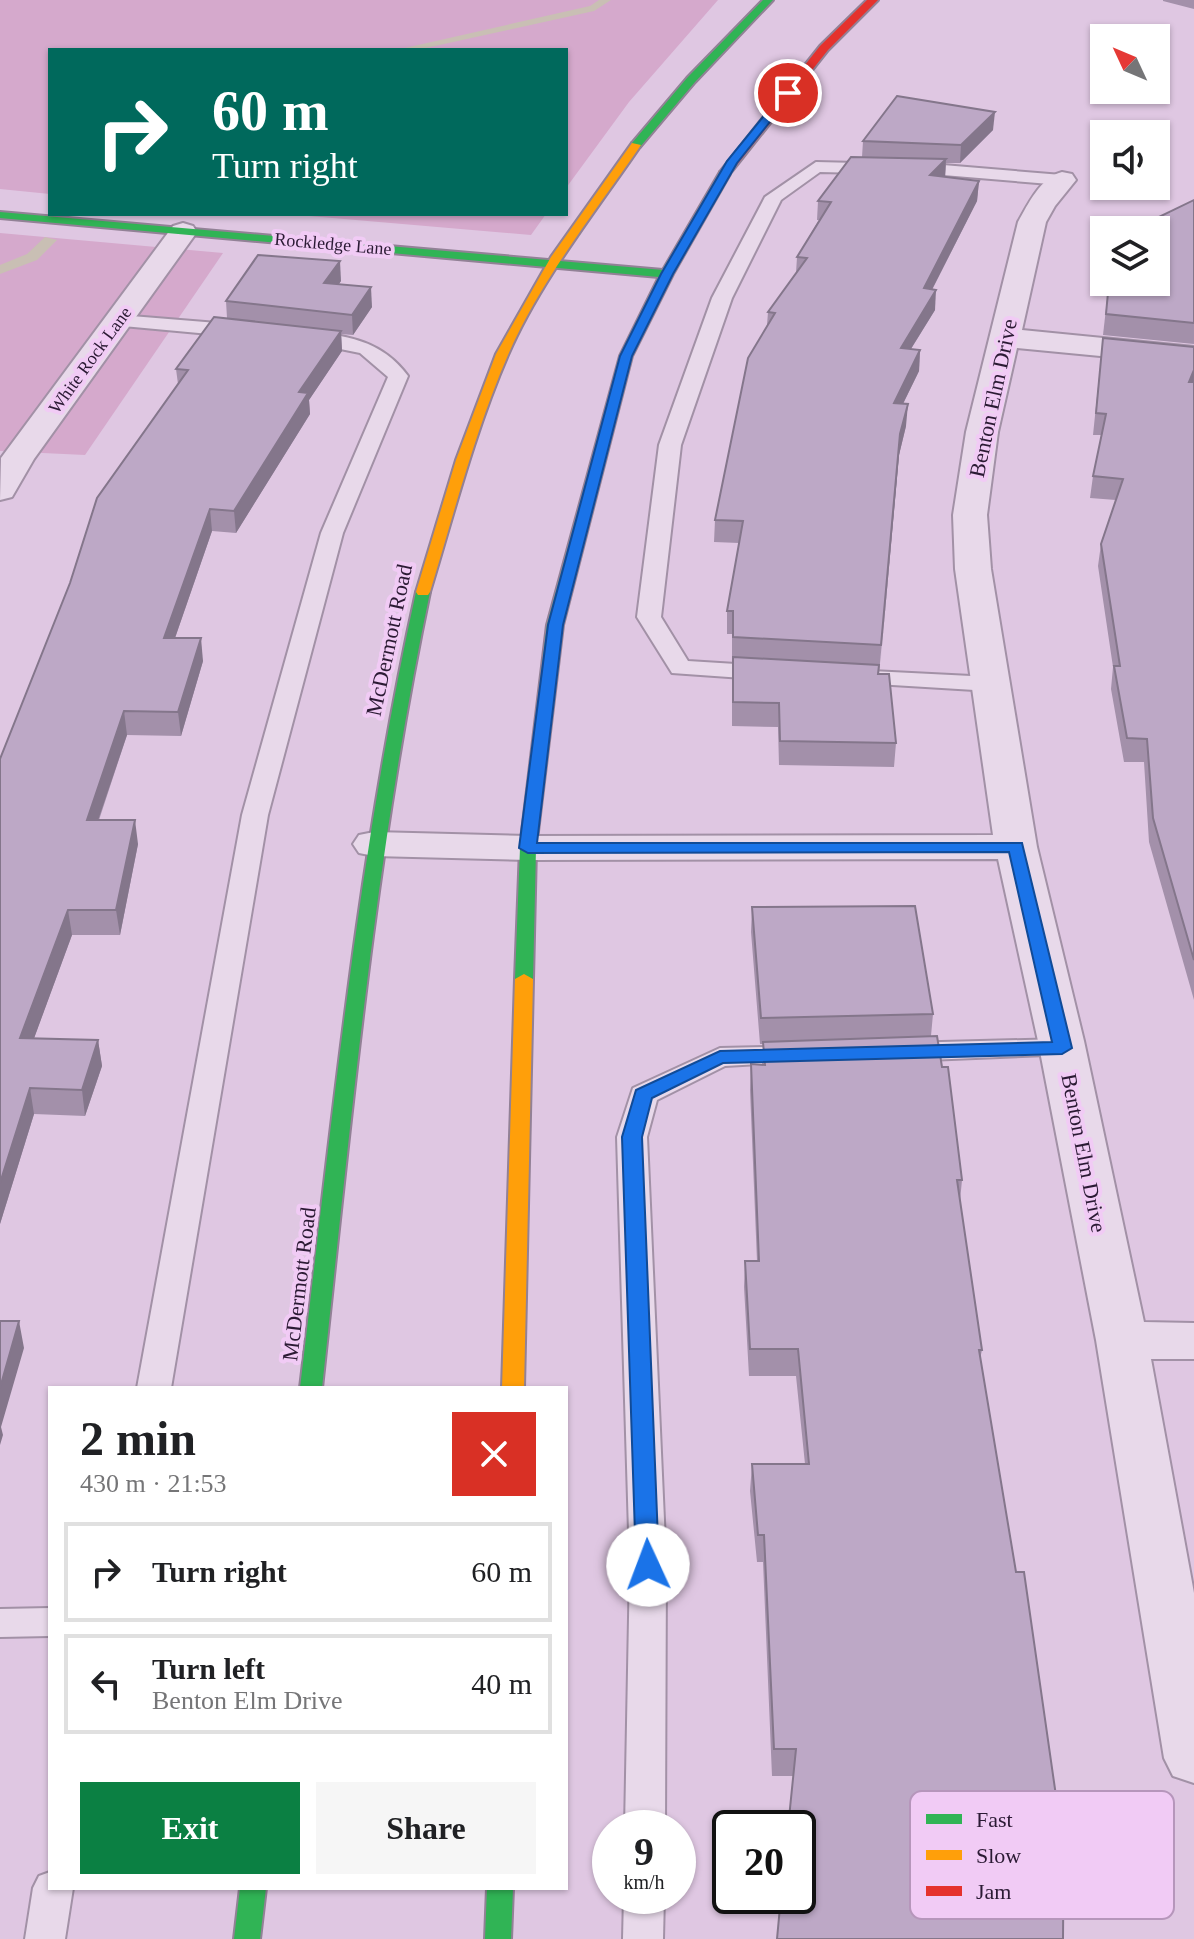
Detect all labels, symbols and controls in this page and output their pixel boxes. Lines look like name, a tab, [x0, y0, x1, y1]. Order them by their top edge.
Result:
north arrow	[1090, 24, 1170, 104]
map controls	[1090, 24, 1170, 296]
pin	[754, 59, 822, 127]
icon: arrive	[766, 71, 810, 115]
icon: right	[80, 80, 184, 184]
text: 60 m	[212, 80, 329, 142]
button: sound	[1090, 120, 1170, 200]
text: Turn right	[212, 146, 358, 186]
button: layers	[1090, 216, 1170, 296]
street label: Rockledge Lane	[274, 229, 392, 259]
street label: White Rock Lane	[45, 303, 135, 417]
street label: Benton Elm Drive	[964, 317, 1022, 479]
street label: McDermott Road	[361, 562, 417, 718]
street label: Benton Elm Drive	[1056, 1071, 1112, 1235]
street label: McDermott Road	[277, 1206, 321, 1362]
text: 2 min	[80, 1412, 196, 1465]
button: close	[452, 1412, 536, 1496]
text: 430 m · 21:53	[80, 1469, 227, 1498]
position arrow	[606, 1523, 690, 1607]
icon: right	[84, 1550, 128, 1594]
text: Turn right	[152, 1555, 287, 1588]
text: 60 m	[471, 1555, 532, 1588]
text: Turn left	[152, 1652, 265, 1685]
icon: left	[84, 1662, 128, 1706]
text: 40 m	[471, 1667, 532, 1700]
text: Benton Elm Drive	[152, 1686, 343, 1715]
button: Exit	[80, 1782, 300, 1874]
button: Share	[316, 1782, 536, 1874]
legend	[910, 1791, 1174, 1919]
text: Fast	[976, 1807, 1013, 1832]
speed limit sign: 20	[712, 1810, 816, 1914]
text: 9	[634, 1829, 654, 1874]
text: Slow	[976, 1843, 1021, 1868]
text: km/h	[623, 1871, 665, 1893]
text: Jam	[976, 1879, 1011, 1904]

